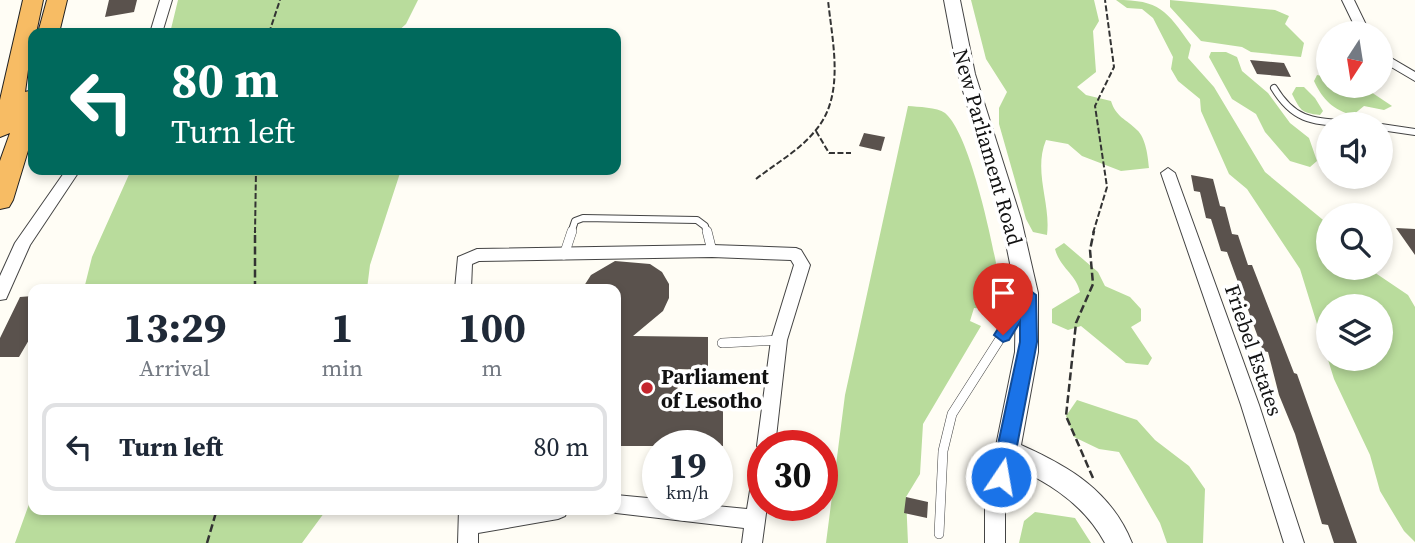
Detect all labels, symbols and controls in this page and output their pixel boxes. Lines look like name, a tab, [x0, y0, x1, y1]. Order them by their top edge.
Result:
north arrow	[1316, 21, 1393, 98]
map controls	[1316, 21, 1393, 371]
street label: New Parliament Road	[946, 45, 1030, 249]
text: 80 m	[171, 46, 279, 113]
icon: left	[56, 56, 147, 147]
text: Turn left	[171, 110, 295, 154]
button: sound	[1316, 112, 1393, 189]
button: search	[1316, 203, 1393, 280]
pin	[973, 263, 1033, 335]
icon: arrive	[984, 274, 1022, 312]
street label: Friebel Estates	[1218, 280, 1290, 420]
button: layers	[1316, 294, 1393, 371]
text: 13:29	[123, 298, 227, 356]
text: 1	[331, 298, 354, 356]
text: 100	[458, 298, 526, 356]
text: Arrival	[139, 352, 210, 384]
text: min	[321, 352, 363, 384]
text: m	[482, 352, 502, 384]
place label: Parliament of Lesotho	[661, 362, 769, 415]
marker: Parliament of Lesotho	[639, 380, 655, 396]
icon: left	[60, 428, 98, 466]
text: Turn left	[119, 429, 223, 465]
text: 80 m	[534, 429, 589, 465]
speed limit sign: 30	[747, 430, 838, 521]
position arrow	[964, 440, 1038, 514]
text: 19	[669, 442, 706, 490]
text: km/h	[666, 480, 709, 505]

